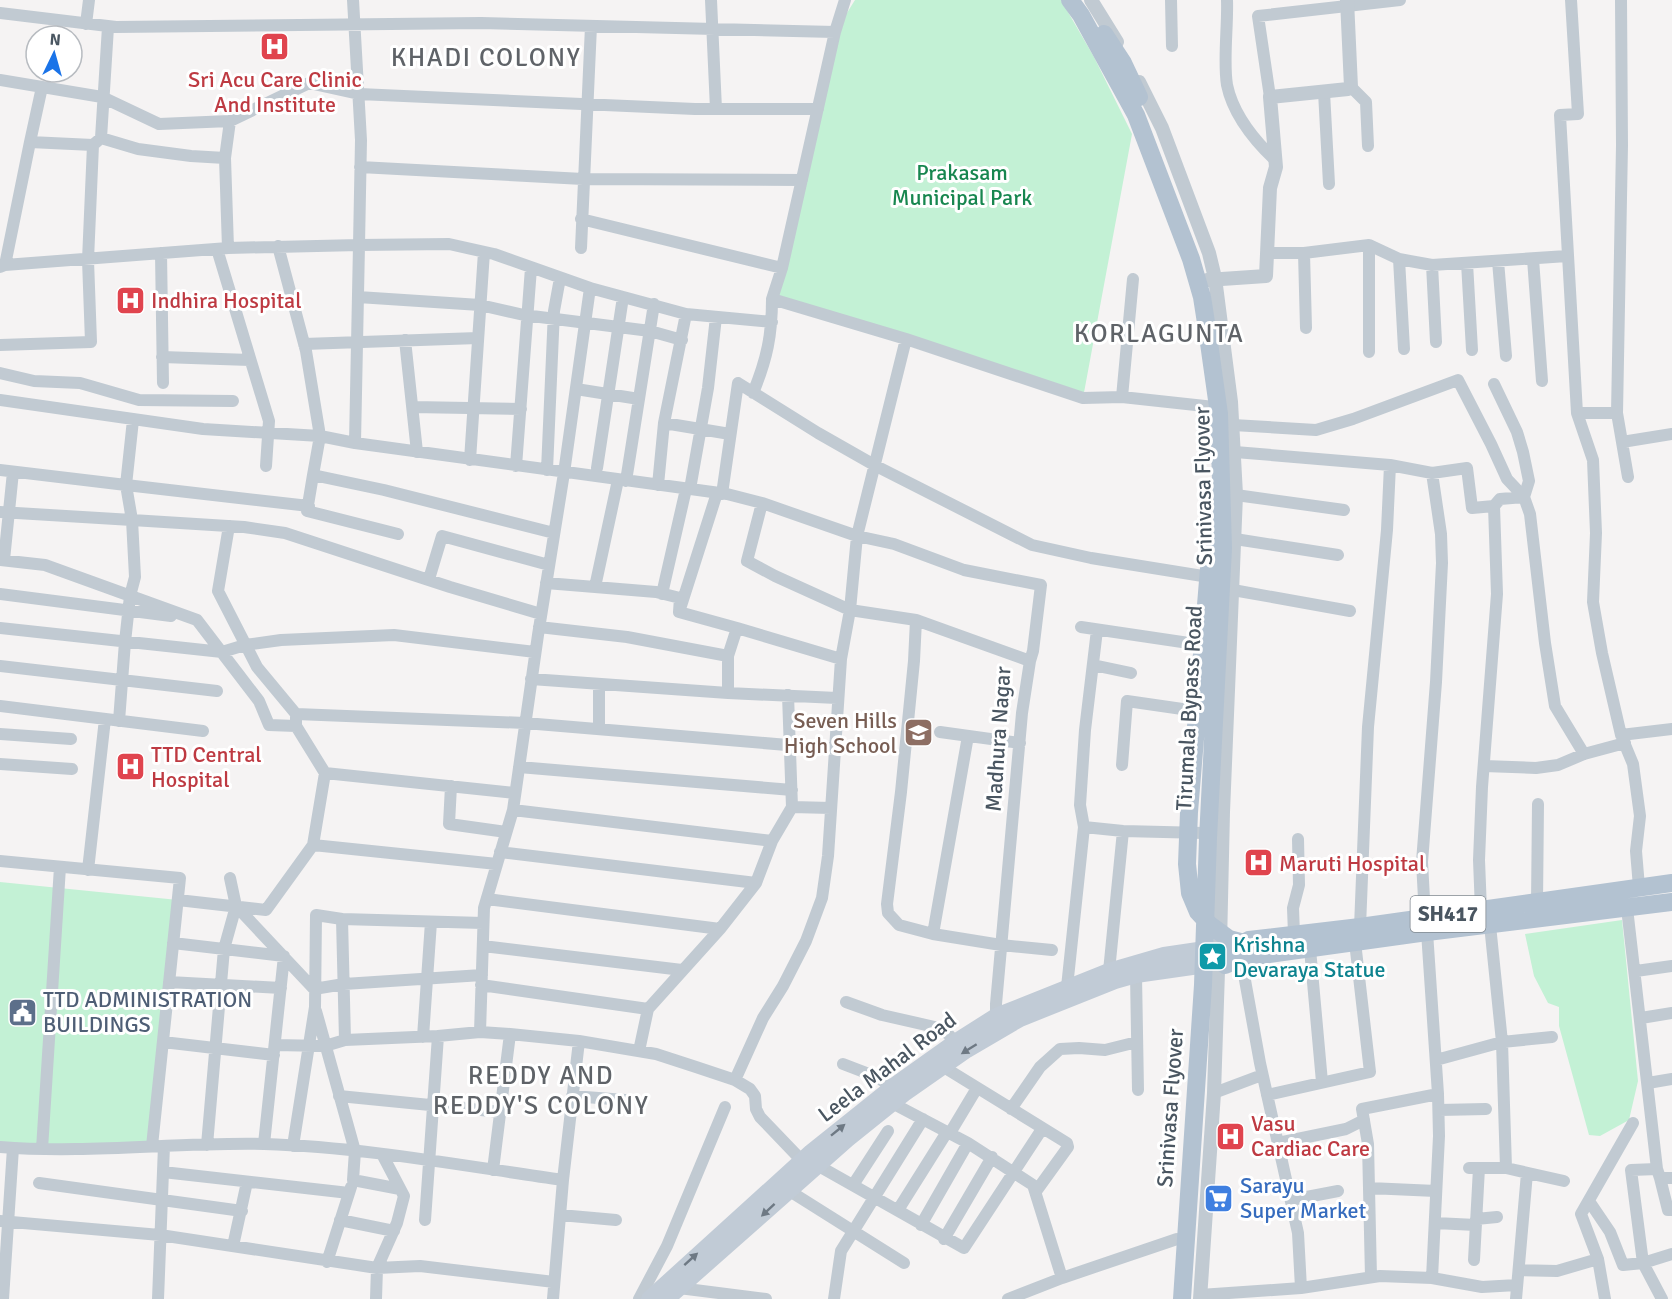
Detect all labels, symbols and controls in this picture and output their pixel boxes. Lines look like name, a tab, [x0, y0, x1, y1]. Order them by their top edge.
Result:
north arrow	[24, 24, 84, 84]
text: N	[49, 30, 62, 51]
hospital icon: Sri Acu Care Clinic And Institute	[259, 31, 291, 63]
district label: KHADI COLONY	[391, 42, 581, 74]
place label: Sri Acu Care Clinic And Institute	[188, 66, 362, 118]
park label: Prakasam Municipal Park	[892, 159, 1032, 211]
hospital icon: Indhira Hospital	[114, 284, 146, 316]
place label: Indhira Hospital	[151, 287, 302, 314]
district label: KORLAGUNTA	[1074, 318, 1244, 350]
street label: Srinivasa Flyover	[1188, 406, 1218, 566]
street label: Tirumala Bypass Road	[1170, 605, 1208, 811]
street label: Madhura Nagar	[979, 666, 1017, 812]
place label: Seven Hills High School	[784, 707, 897, 759]
school or university icon: Seven Hills High School	[902, 717, 934, 749]
place label: TTD Central Hospital	[151, 741, 262, 793]
hospital icon: TTD Central Hospital	[114, 751, 146, 783]
hospital icon: Maruti Hospital	[1242, 847, 1274, 879]
place label: Maruti Hospital	[1279, 850, 1425, 877]
road number: SH417	[1410, 896, 1486, 932]
place label: Krishna Devaraya Statue	[1233, 931, 1386, 983]
place icon: Krishna Devaraya Statue	[1196, 941, 1228, 973]
place label: TTD ADMINISTRATION BUILDINGS	[43, 986, 252, 1038]
public building icon: TTD ADMINISTRATION BUILDINGS	[6, 996, 38, 1028]
street label: Leela Mahal Road	[813, 1006, 961, 1128]
street label: Srinivasa Flyover	[1151, 1028, 1189, 1188]
one-way arrow	[961, 1044, 977, 1055]
district label: REDDY AND REDDY'S COLONY	[433, 1060, 649, 1122]
place label: Vasu Cardiac Care	[1251, 1110, 1370, 1162]
hospital icon: Vasu Cardiac Care	[1214, 1120, 1246, 1152]
one-way arrow	[830, 1124, 846, 1137]
place label: Sarayu Super Market	[1240, 1172, 1366, 1224]
supermarket icon: Sarayu Super Market	[1203, 1182, 1235, 1214]
one-way arrow	[760, 1203, 775, 1217]
one-way arrow	[684, 1252, 699, 1266]

